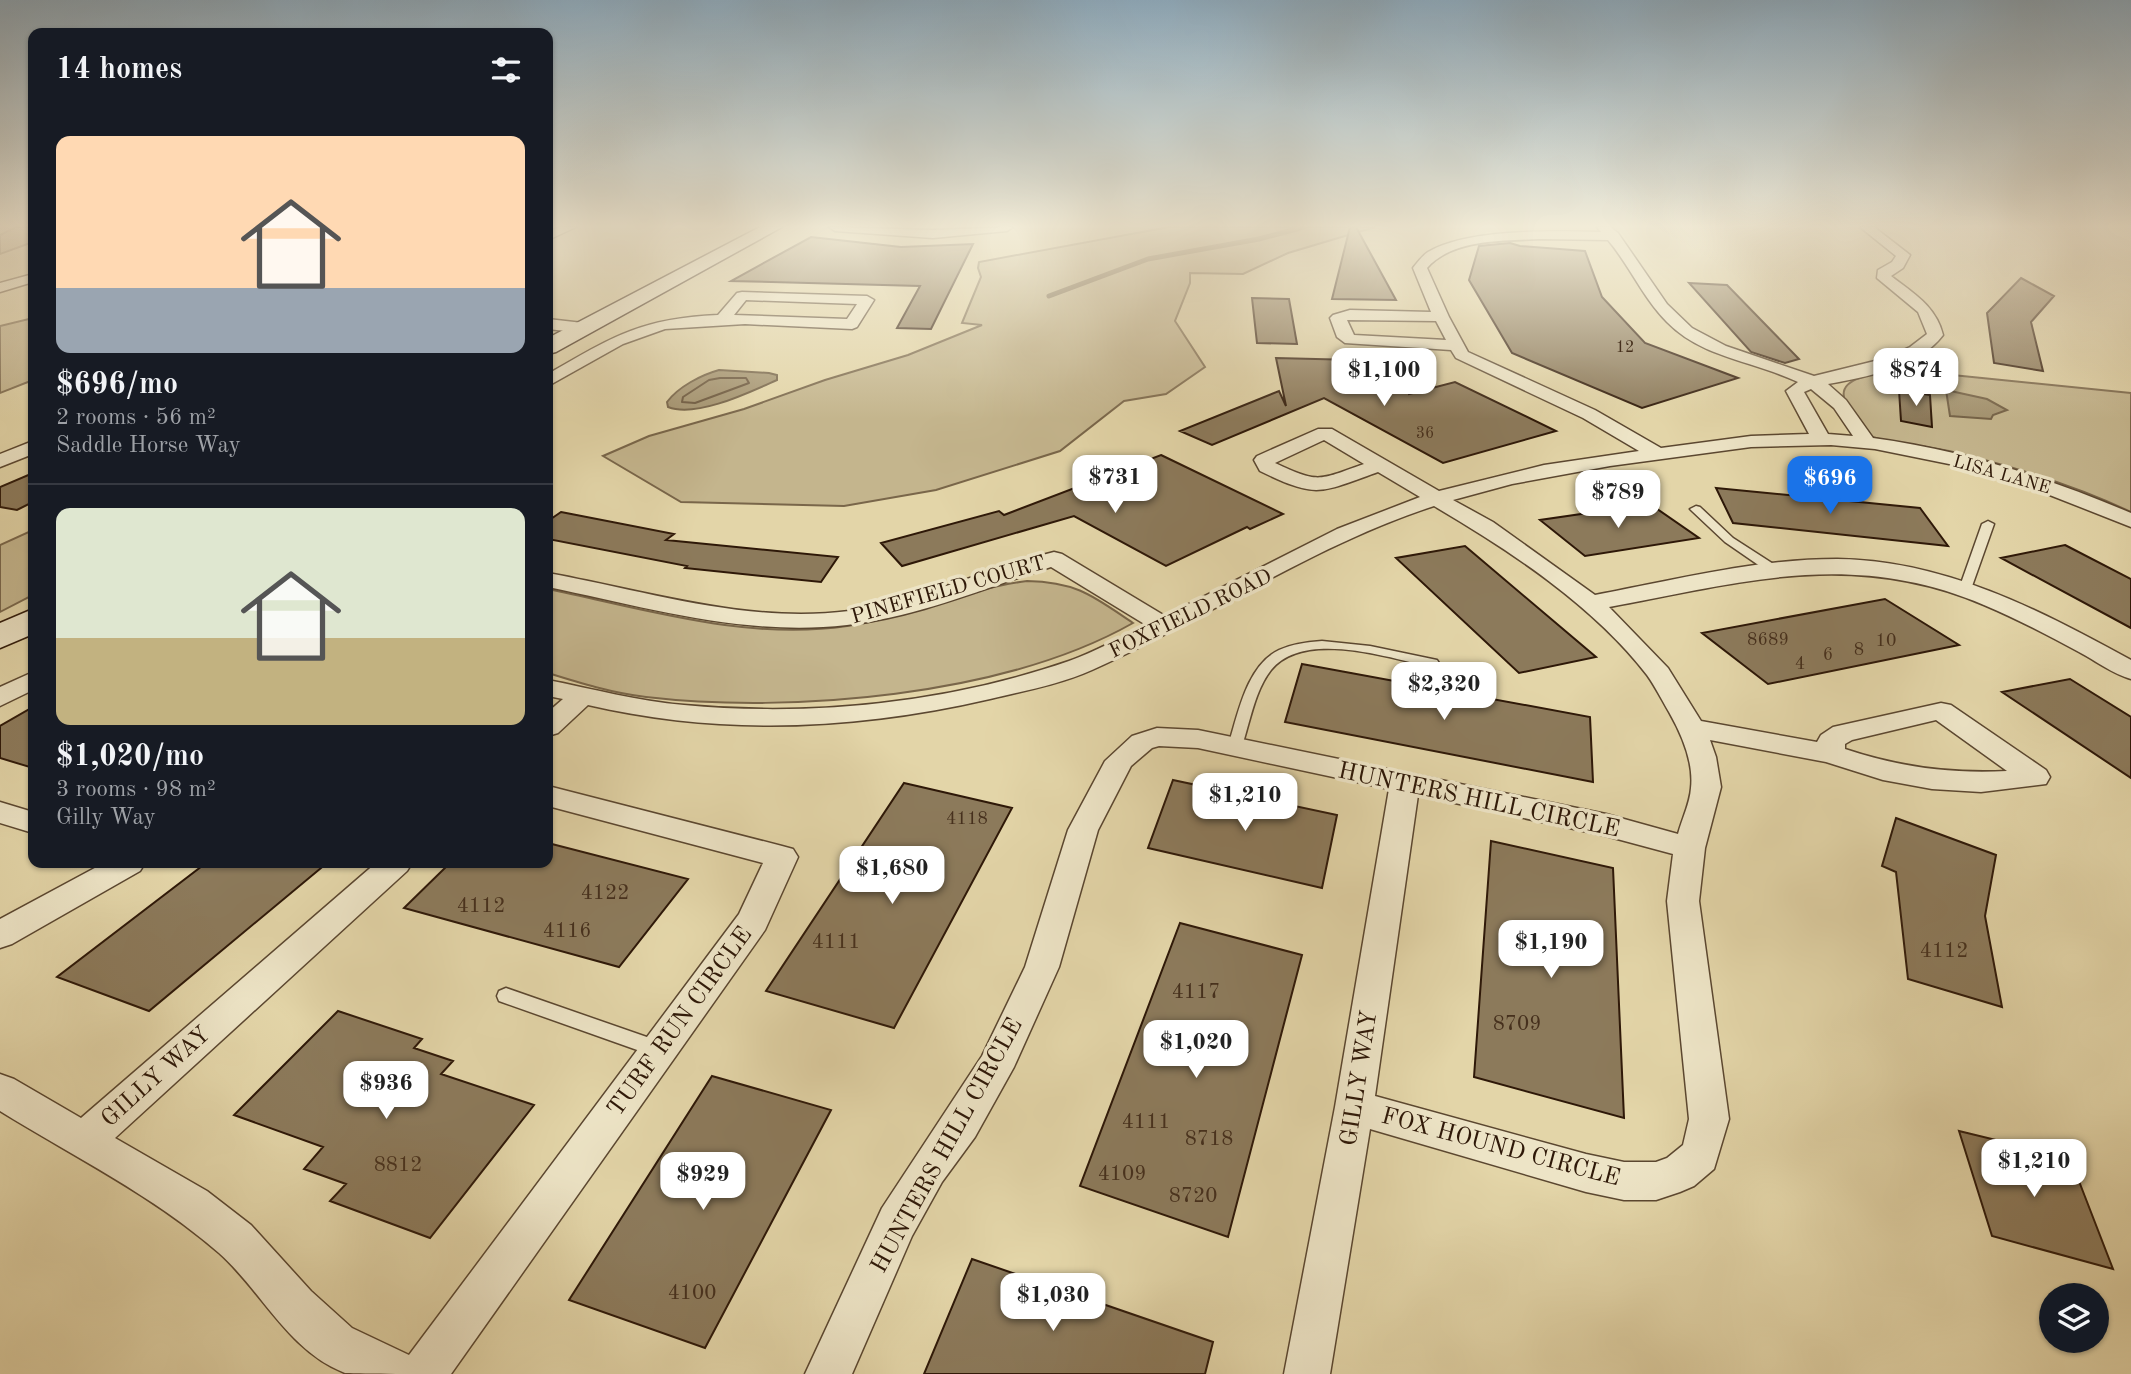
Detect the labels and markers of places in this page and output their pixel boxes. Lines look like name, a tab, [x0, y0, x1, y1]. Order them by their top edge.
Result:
pin: $1,100	[1327, 348, 1441, 408]
pin: $874	[1875, 348, 1957, 408]
pin: $731	[1074, 456, 1156, 515]
pin: $696	[1789, 456, 1871, 516]
pin: $789	[1577, 470, 1659, 530]
pin: $2,320	[1387, 662, 1501, 722]
pin: $1,210	[1188, 774, 1302, 833]
pin: $1,680	[835, 846, 949, 906]
pin: $1,190	[1494, 920, 1608, 980]
pin: $1,020	[1139, 1020, 1253, 1080]
pin: $936	[345, 1062, 427, 1121]
pin: $1,210	[1977, 1140, 2091, 1199]
pin: $929	[662, 1152, 744, 1212]
pin: $1,030	[996, 1274, 1110, 1333]

